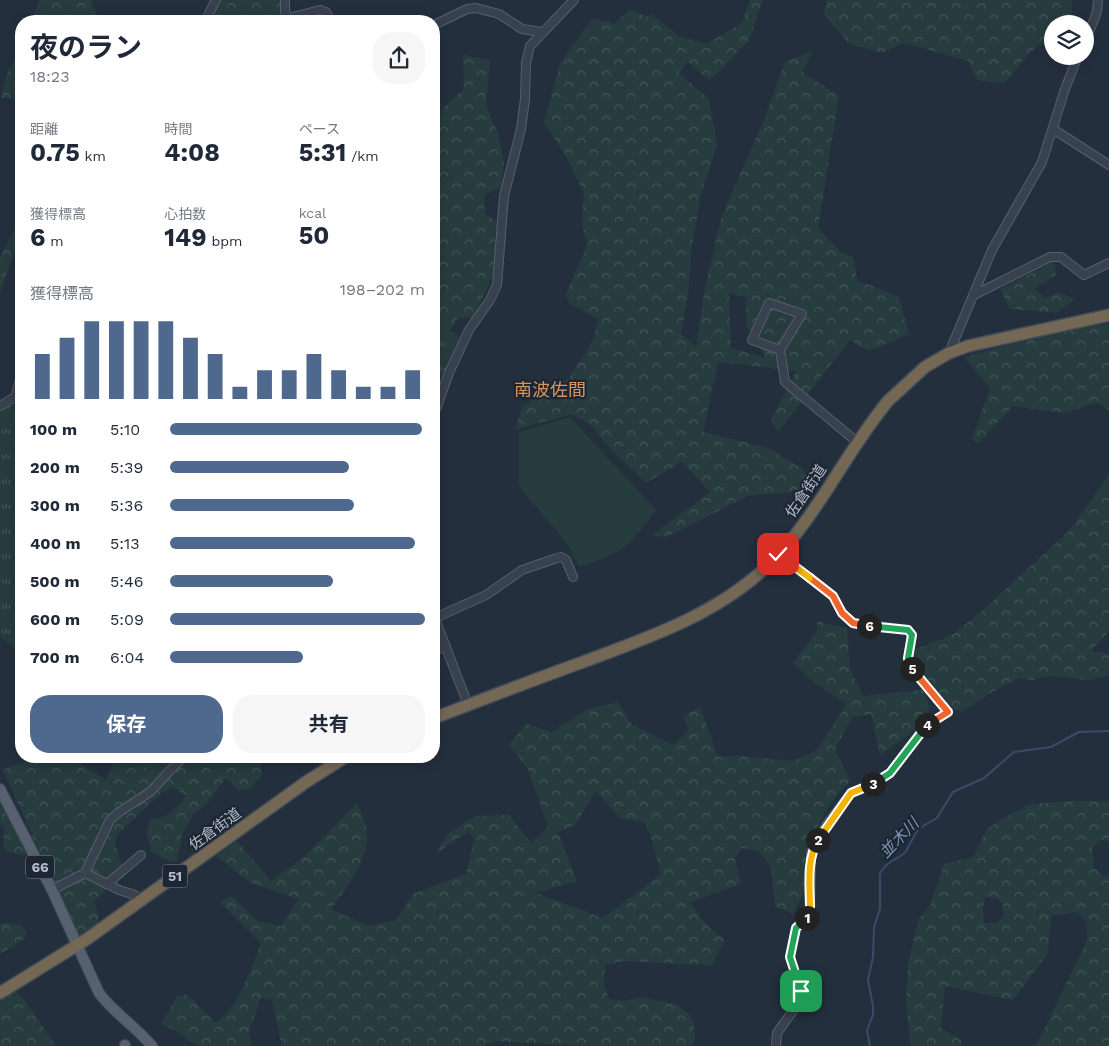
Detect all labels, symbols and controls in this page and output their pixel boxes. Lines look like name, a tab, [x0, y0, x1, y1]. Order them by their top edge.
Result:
map controls	[1044, 15, 1094, 65]
button: layers	[1044, 15, 1094, 65]
text: 夜のラン	[30, 31, 142, 64]
button: share	[373, 32, 425, 84]
text: 18:23	[30, 67, 70, 86]
text: 距離	[30, 121, 58, 137]
text: 時間	[164, 121, 192, 137]
text: ペース	[299, 121, 340, 137]
text: 0.75	[30, 138, 80, 167]
text: 4:08	[164, 138, 220, 167]
text: 5:31	[299, 138, 346, 167]
text: km	[80, 148, 106, 164]
text: /km	[346, 148, 379, 164]
text: kcal	[299, 205, 326, 221]
text: 獲得標高	[30, 206, 86, 222]
text: 心拍数	[164, 206, 206, 222]
text: 50	[299, 221, 329, 250]
text: 6	[30, 223, 45, 252]
text: 149	[164, 223, 207, 252]
text: m	[45, 233, 64, 249]
text: bpm	[207, 233, 242, 249]
text: 198–202 m	[340, 280, 425, 299]
text: 獲得標高	[30, 284, 94, 303]
district label: 南波佐間	[514, 379, 586, 400]
text: 100 m	[30, 420, 77, 439]
text: 5:10	[110, 420, 140, 439]
text: 200 m	[30, 458, 80, 477]
text: 5:39	[110, 458, 143, 477]
street label: 佐倉街道	[782, 461, 830, 521]
text: 300 m	[30, 496, 80, 515]
text: 5:36	[110, 496, 143, 515]
pin	[757, 533, 799, 575]
text: 400 m	[30, 534, 81, 553]
text: 5:13	[110, 534, 140, 553]
icon: check	[764, 540, 792, 568]
text: 500 m	[30, 572, 80, 591]
text: 5:46	[110, 572, 144, 591]
text: 600 m	[30, 610, 80, 629]
text: 5:09	[110, 610, 144, 629]
pin: 6	[856, 614, 882, 638]
text: 6	[865, 618, 874, 634]
text: 700 m	[30, 648, 80, 667]
text: 6:04	[110, 648, 144, 667]
pin: 5	[900, 656, 924, 682]
text: 5	[908, 661, 917, 677]
button: 保存	[30, 695, 223, 753]
button: 共有	[233, 695, 425, 753]
pin: 4	[914, 712, 940, 738]
text: 4	[923, 717, 932, 733]
pin: 3	[860, 772, 886, 796]
text: 3	[869, 776, 878, 792]
street label: 佐倉街道	[185, 804, 245, 854]
water label: 並木川	[875, 813, 924, 862]
pin: 2	[806, 828, 830, 852]
text: 2	[814, 832, 823, 848]
road number: 66	[26, 856, 54, 879]
road number: 51	[162, 864, 188, 888]
pin: 1	[794, 906, 820, 930]
text: 1	[804, 910, 811, 926]
pin	[780, 970, 822, 1012]
icon: arrive	[787, 977, 815, 1005]

